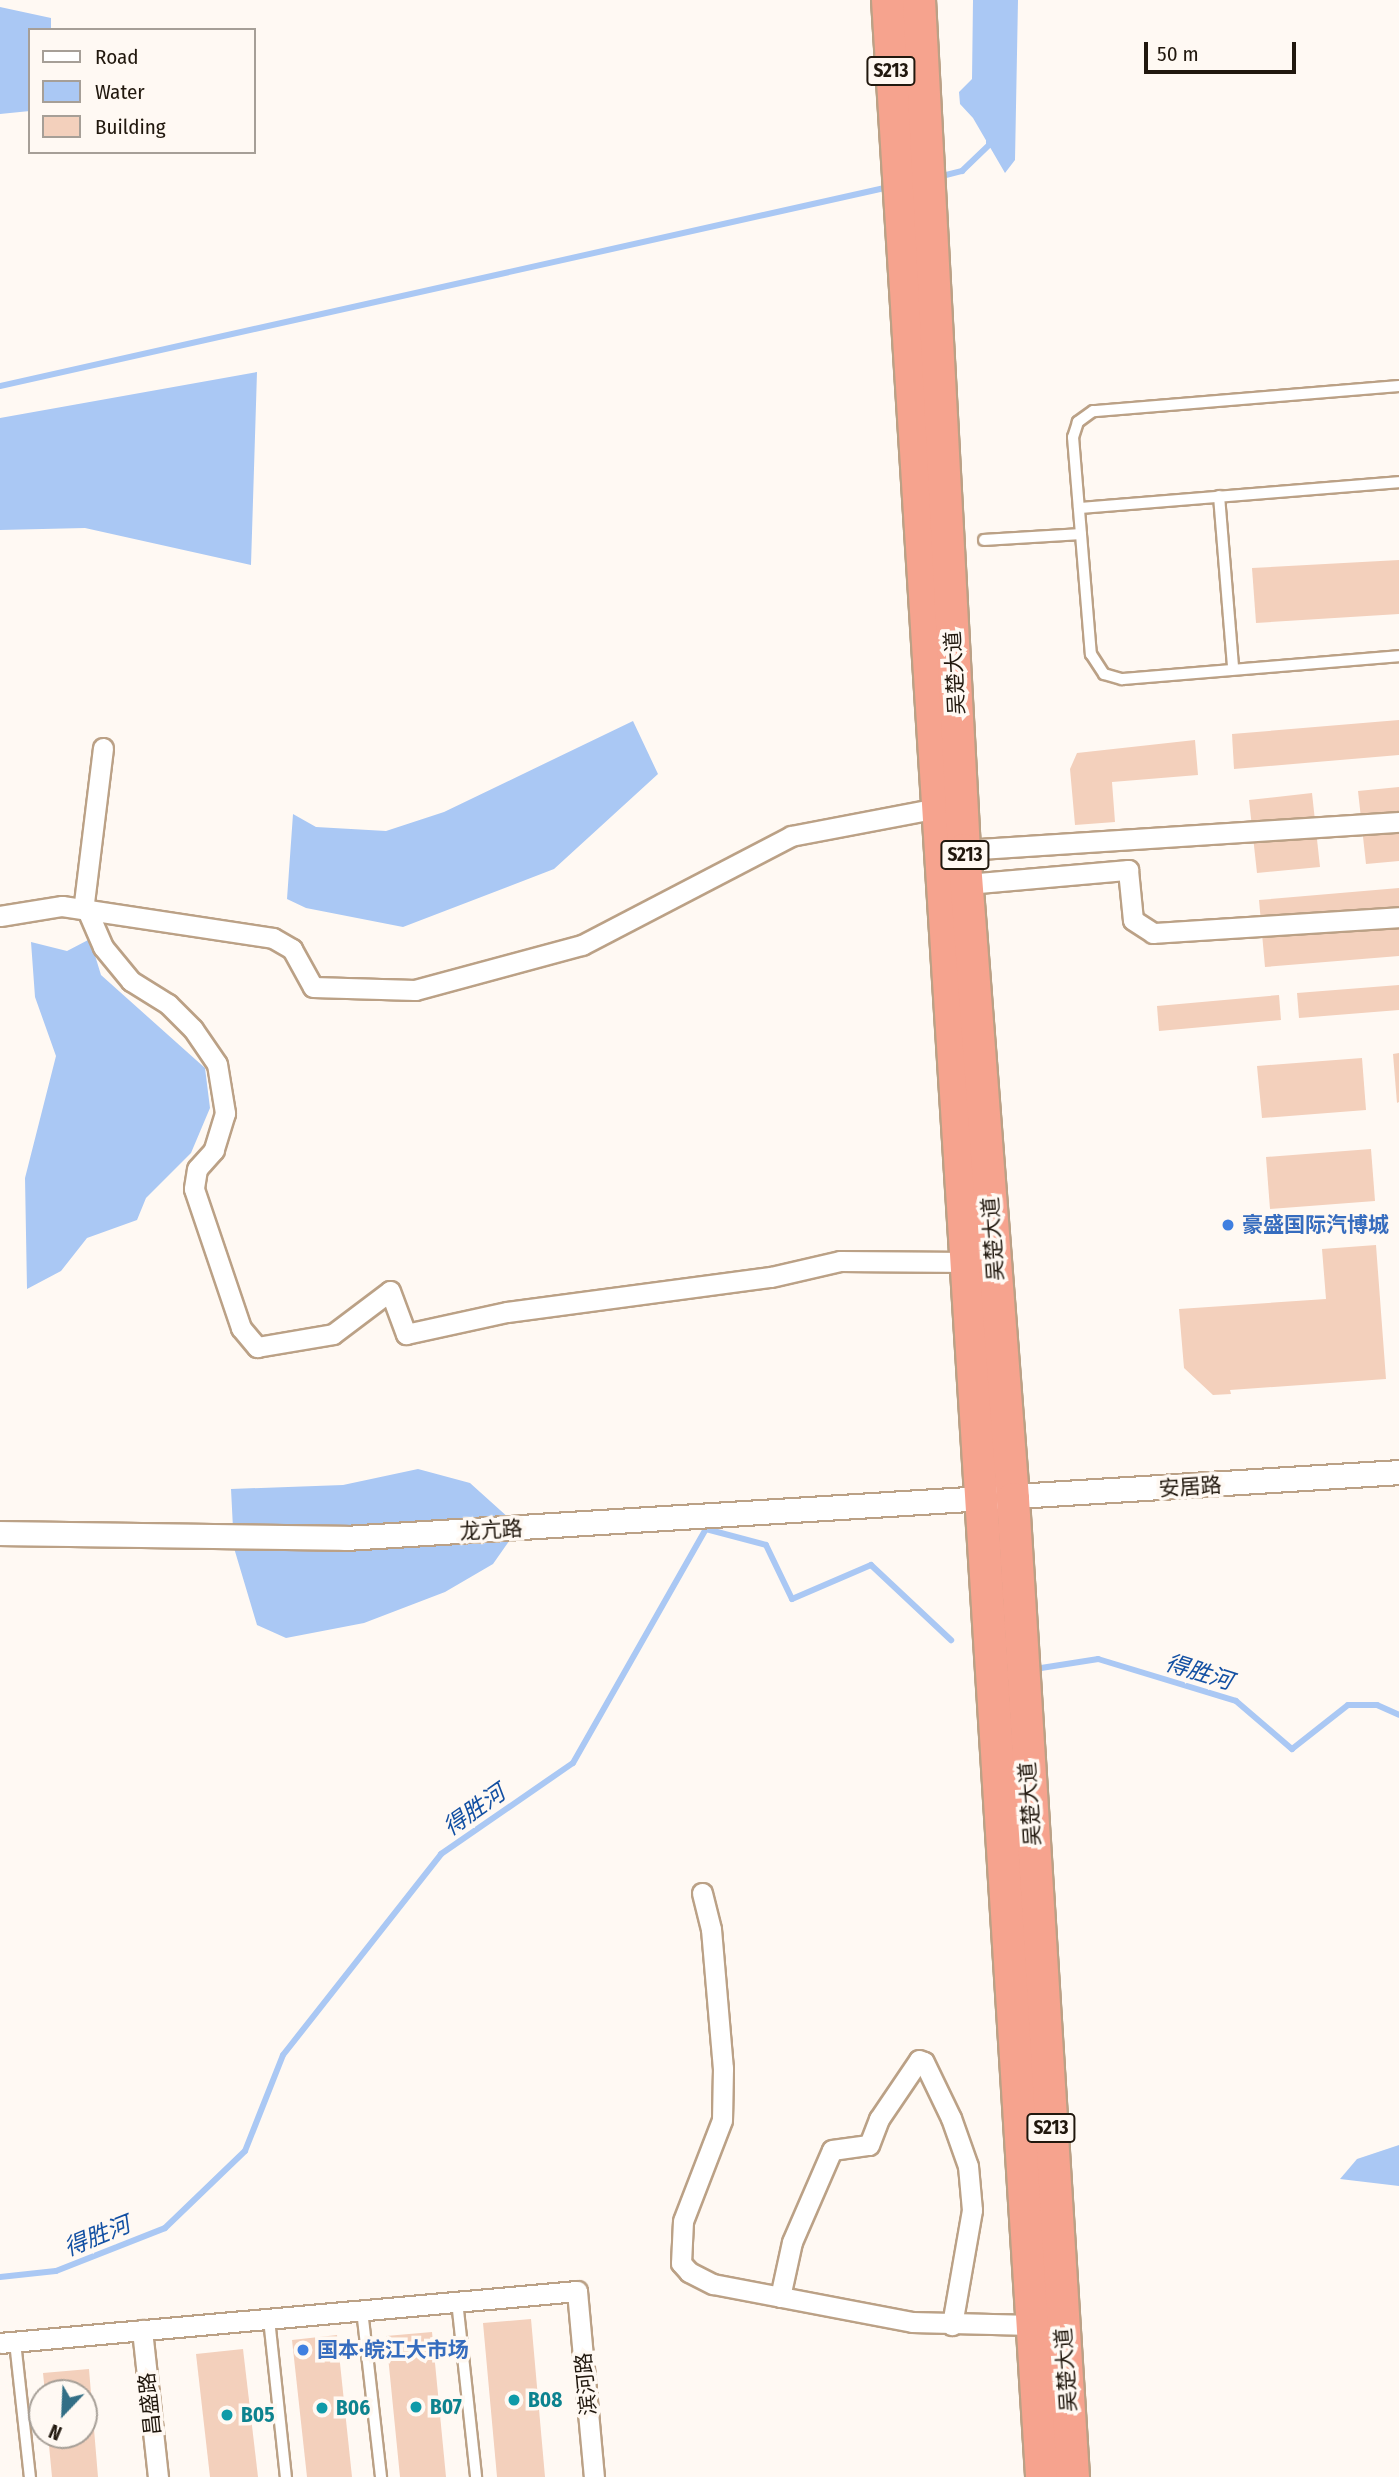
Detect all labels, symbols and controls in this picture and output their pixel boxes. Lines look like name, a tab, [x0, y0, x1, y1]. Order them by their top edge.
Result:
legend	[28, 28, 256, 154]
scale bar	[1147, 28, 1299, 72]
text: 50 m	[1157, 41, 1199, 67]
text: Road	[95, 44, 139, 70]
road number: S213	[865, 55, 917, 86]
text: Water	[95, 79, 145, 105]
text: Building	[95, 114, 166, 140]
street label: 吴楚大道	[940, 630, 970, 716]
road number: S213	[939, 840, 991, 870]
street label: 吴楚大道	[978, 1196, 1008, 1282]
place label: 豪盛国际汽博城	[1242, 1212, 1389, 1238]
marker: 豪盛国际汽博城	[1220, 1217, 1236, 1233]
street label: 安居路	[1158, 1472, 1222, 1502]
street label: 龙亢路	[459, 1516, 523, 1544]
water label: 得胜河	[1162, 1649, 1236, 1695]
street label: 吴楚大道	[1015, 1761, 1045, 1847]
water label: 得胜河	[438, 1779, 510, 1841]
road number: S213	[1025, 2112, 1077, 2144]
water label: 得胜河	[60, 2210, 134, 2262]
street label: 吴楚大道	[1051, 2327, 1081, 2413]
place label: 国本·皖江大市场	[317, 2337, 469, 2363]
marker: 国本·皖江大市场	[295, 2342, 311, 2358]
street label: 滨河路	[571, 2352, 601, 2416]
street label: 昌盛路	[134, 2371, 166, 2437]
north arrow	[28, 2379, 98, 2449]
place label: B08	[528, 2387, 562, 2413]
marker: B08	[506, 2392, 522, 2408]
place label: B07	[430, 2394, 462, 2420]
place label: B06	[336, 2395, 370, 2421]
marker: B07	[408, 2399, 424, 2415]
marker: B06	[314, 2400, 330, 2416]
place label: B05	[241, 2402, 275, 2428]
marker: B05	[219, 2407, 235, 2423]
text: N	[46, 2419, 65, 2445]

